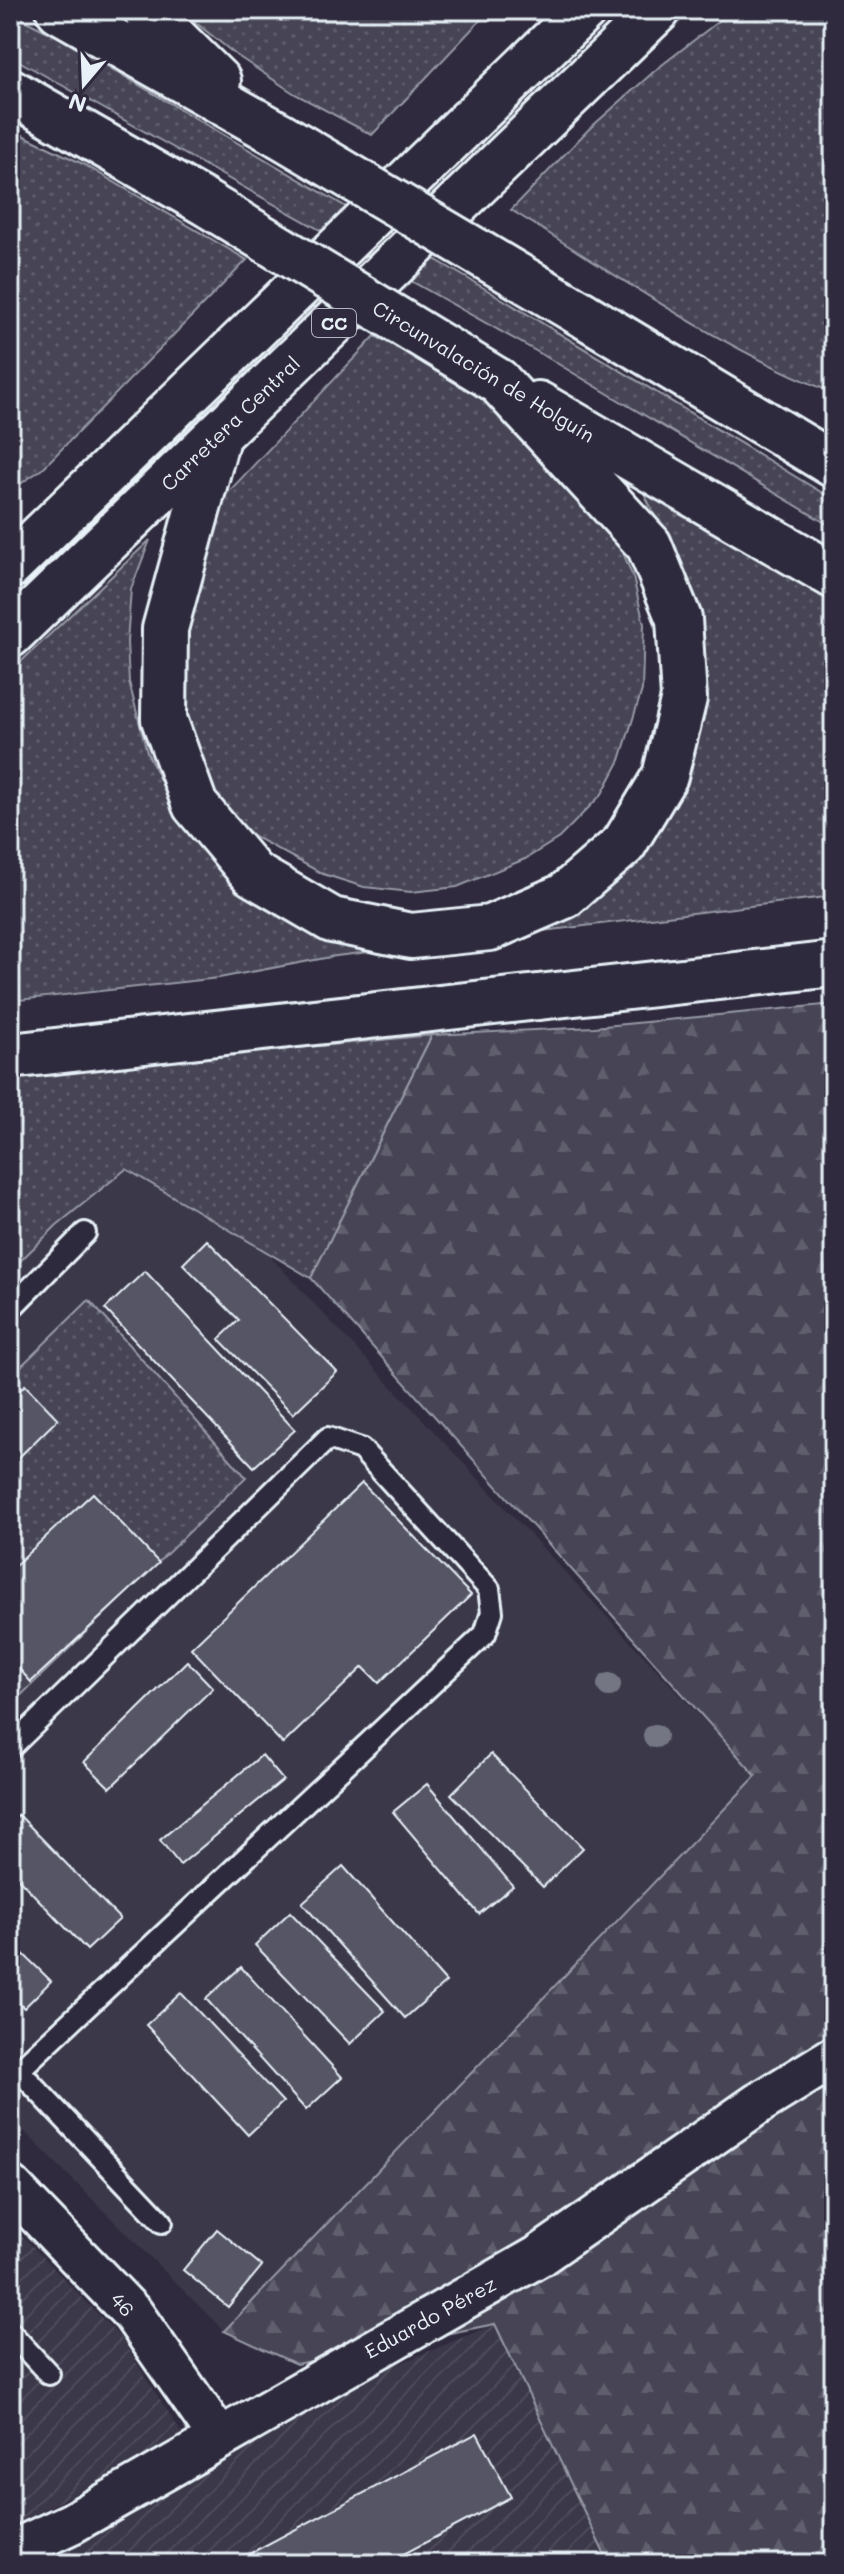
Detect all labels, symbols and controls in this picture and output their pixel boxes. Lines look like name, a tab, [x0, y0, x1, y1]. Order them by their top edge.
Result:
north arrow	[44, 44, 124, 124]
text: N	[65, 87, 90, 120]
street label: Circunvalación de Holguín	[368, 294, 600, 448]
road number: CC	[312, 309, 356, 337]
street label: Carretera Central	[155, 350, 305, 496]
street label: Eduardo Pérez	[360, 2270, 500, 2364]
street label: 46	[105, 2286, 141, 2322]

